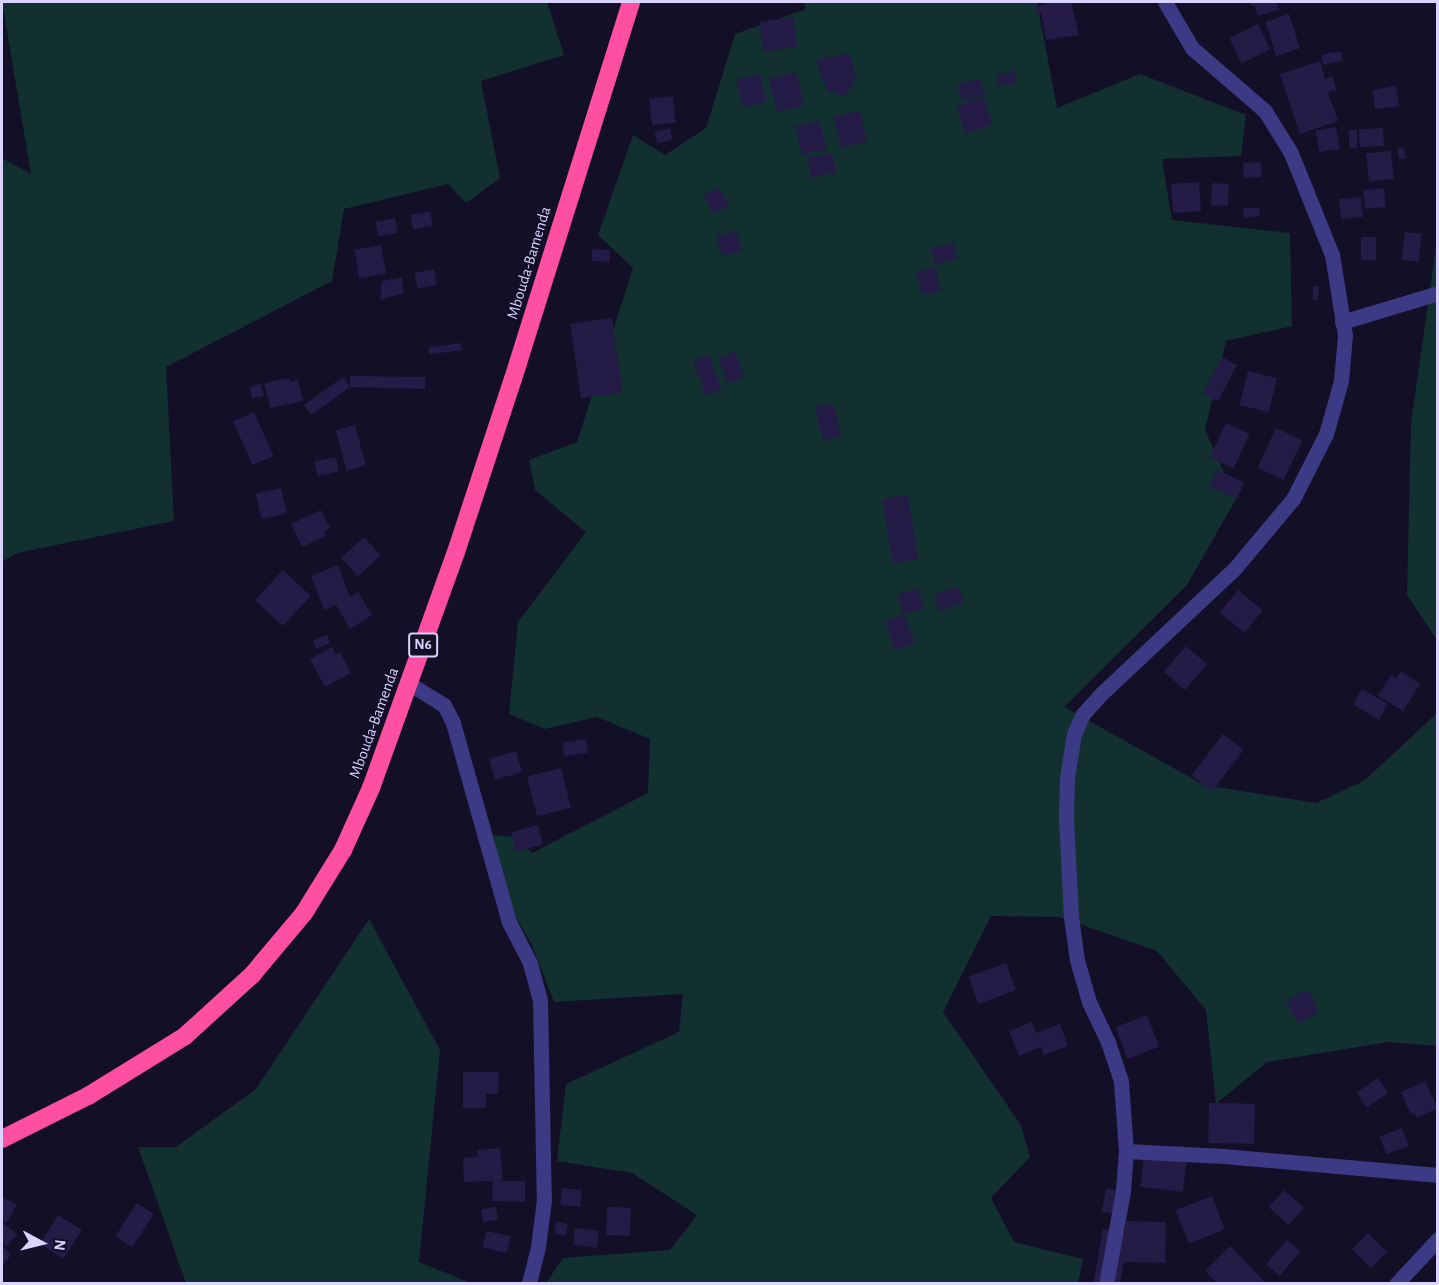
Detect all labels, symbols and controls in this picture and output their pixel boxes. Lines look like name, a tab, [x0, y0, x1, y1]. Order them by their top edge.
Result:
street label: Mbouda-Bamenda	[503, 204, 555, 322]
road number: N6	[408, 633, 438, 657]
street label: Mbouda-Bamenda	[345, 665, 403, 781]
north arrow	[12, 1213, 72, 1273]
text: N	[51, 1239, 68, 1252]

